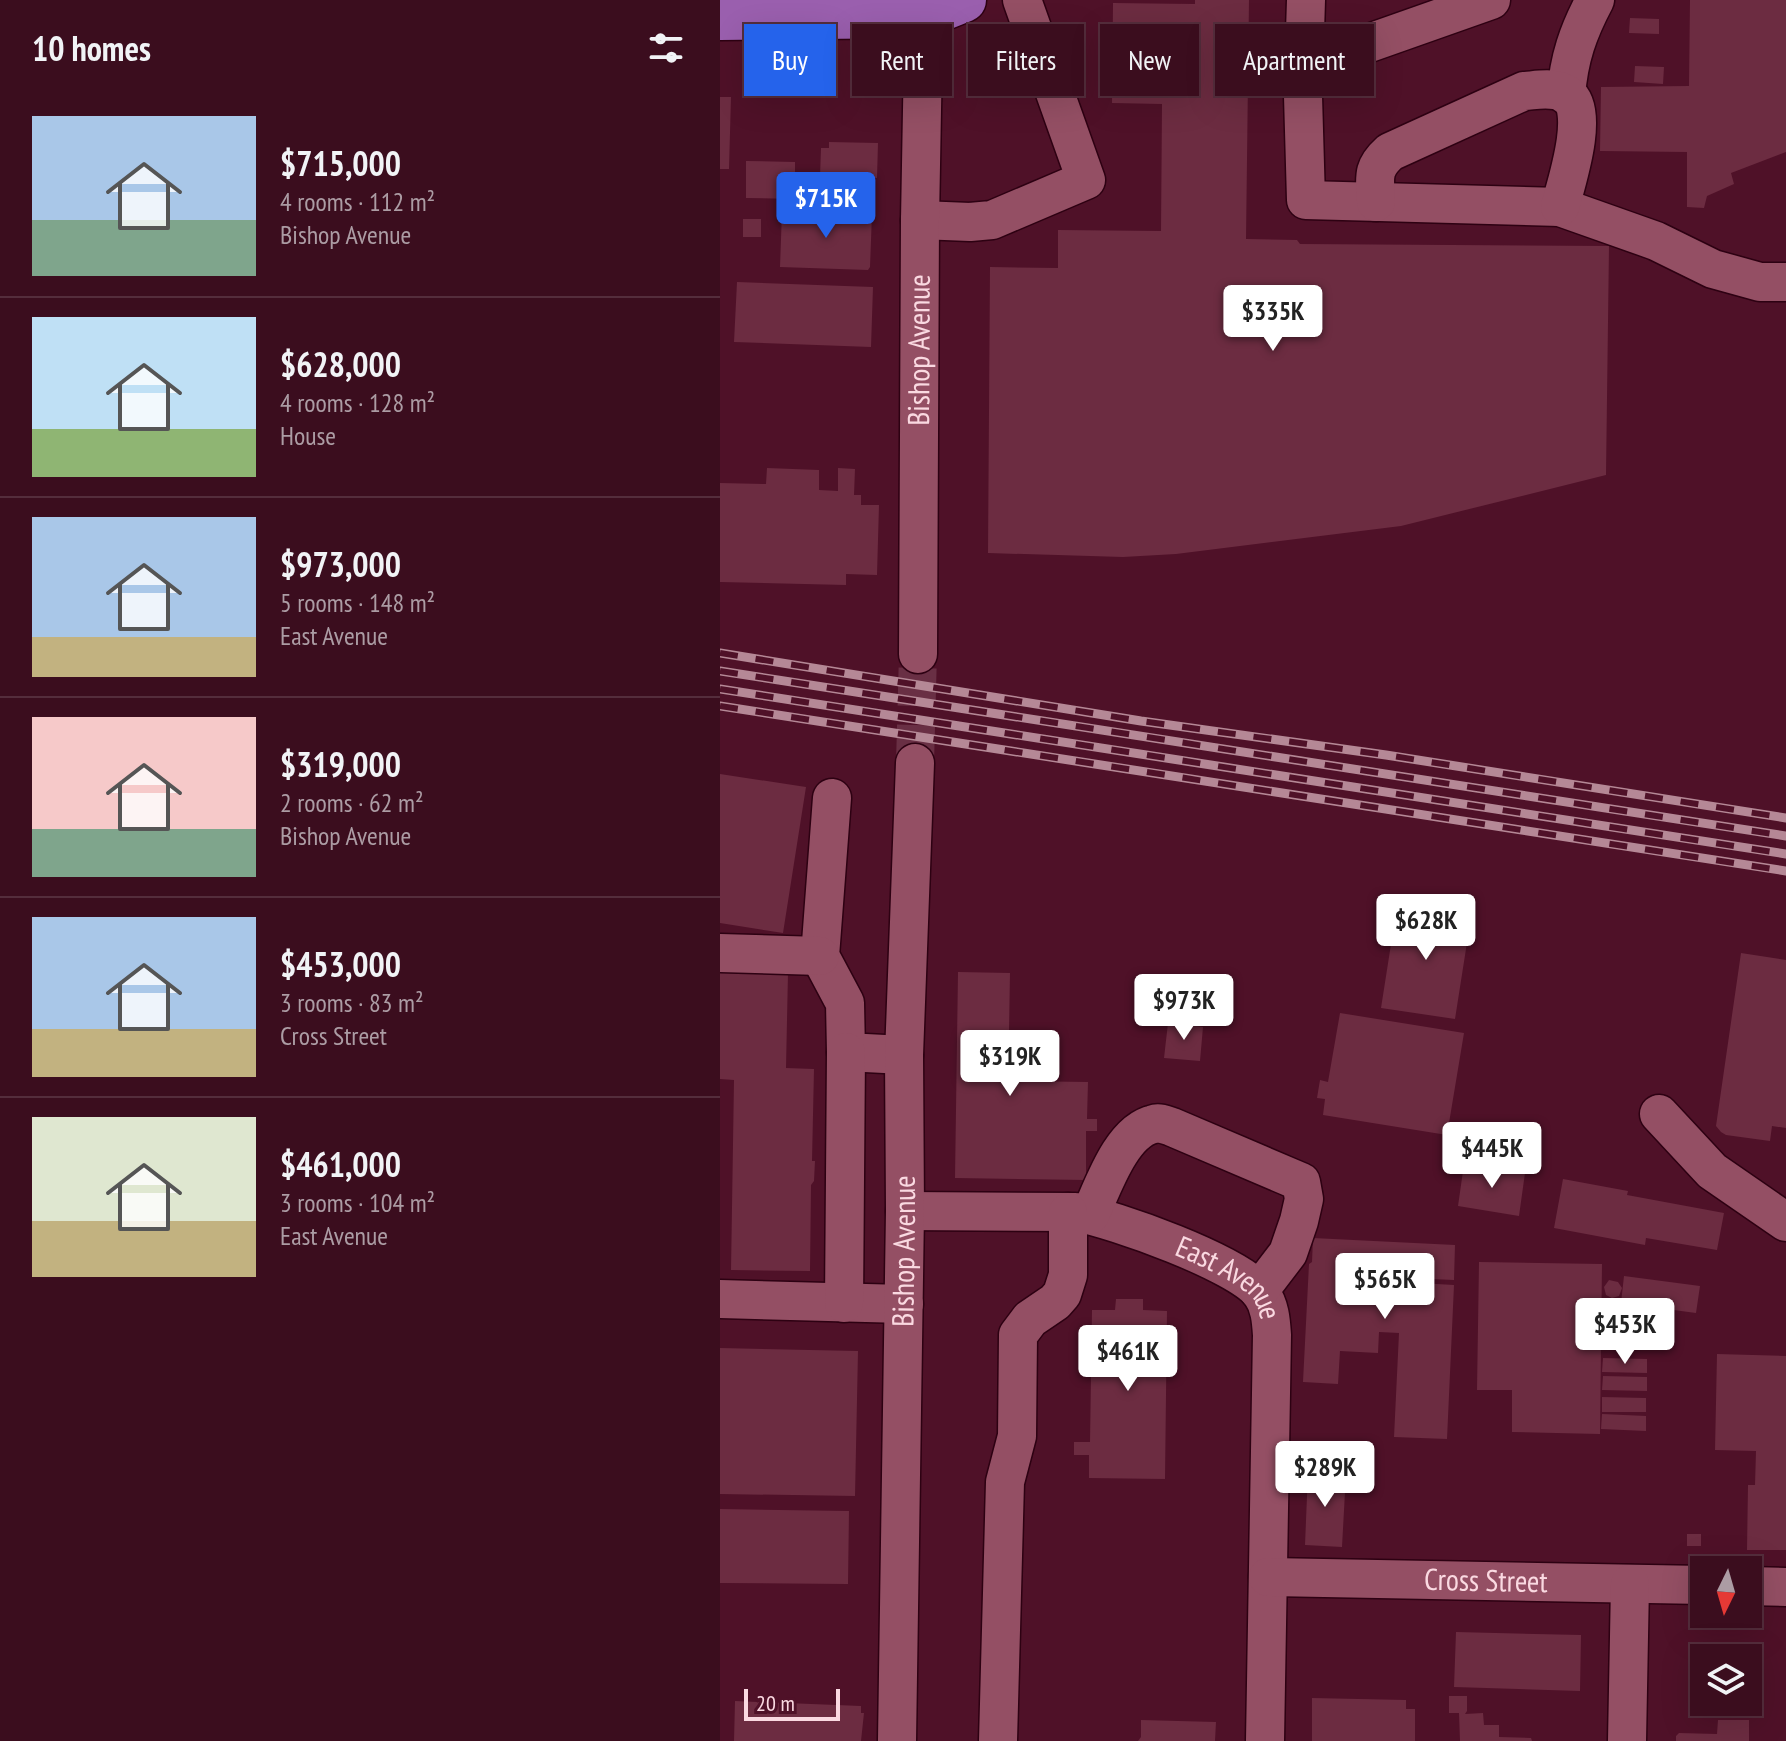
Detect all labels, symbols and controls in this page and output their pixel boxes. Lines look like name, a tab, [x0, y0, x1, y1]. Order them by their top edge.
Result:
chip: Buy	[744, 24, 836, 96]
chip: Rent	[852, 24, 952, 96]
chip: Filters	[968, 24, 1084, 96]
chip: New	[1100, 24, 1199, 96]
chip: Apartment	[1215, 24, 1374, 96]
text: 10 homes	[32, 26, 151, 70]
icon: filters	[644, 26, 688, 70]
text: $715,000	[280, 141, 401, 185]
icon: home	[96, 148, 192, 244]
pin: $715K	[770, 172, 882, 240]
text: $715K	[794, 181, 858, 214]
text: 4 rooms · 112 m²	[280, 185, 435, 218]
text: Bishop Avenue	[280, 218, 411, 251]
street label: Bishop Avenue	[898, 274, 938, 426]
pin: $335K	[1217, 285, 1329, 353]
text: $335K	[1241, 294, 1305, 327]
text: $628,000	[280, 342, 401, 386]
icon: home	[96, 349, 192, 445]
text: 4 rooms · 128 m²	[280, 386, 435, 419]
text: House	[280, 419, 336, 452]
text: $973,000	[280, 542, 401, 586]
icon: home	[96, 549, 192, 645]
text: 5 rooms · 148 m²	[280, 586, 435, 619]
text: East Avenue	[280, 619, 388, 652]
text: $319,000	[280, 742, 401, 786]
icon: home	[96, 749, 192, 845]
text: 2 rooms · 62 m²	[280, 786, 424, 819]
text: Bishop Avenue	[280, 819, 411, 852]
pin: $628K	[1370, 894, 1482, 962]
text: $628K	[1394, 903, 1458, 936]
text: $453,000	[280, 942, 401, 986]
icon: home	[96, 949, 192, 1045]
pin: $973K	[1128, 974, 1240, 1042]
text: $973K	[1152, 983, 1216, 1016]
text: 3 rooms · 83 m²	[280, 986, 424, 1019]
text: Cross Street	[280, 1019, 387, 1052]
pin: $319K	[954, 1030, 1066, 1098]
text: $319K	[978, 1039, 1042, 1072]
pin: $445K	[1436, 1122, 1548, 1190]
text: $445K	[1460, 1131, 1524, 1164]
text: $461,000	[280, 1142, 401, 1186]
icon: home	[96, 1149, 192, 1245]
street label: Bishop Avenue	[882, 1175, 923, 1327]
text: 3 rooms · 104 m²	[280, 1186, 435, 1219]
text: East Avenue	[280, 1219, 388, 1252]
street label: East Avenue	[1170, 1226, 1291, 1323]
pin: $565K	[1329, 1253, 1441, 1321]
text: $565K	[1353, 1262, 1417, 1295]
pin: $453K	[1569, 1298, 1681, 1366]
text: $453K	[1593, 1307, 1657, 1340]
pin: $461K	[1072, 1325, 1184, 1393]
text: $461K	[1096, 1334, 1160, 1367]
pin: $289K	[1269, 1441, 1381, 1509]
text: $289K	[1293, 1450, 1357, 1483]
north arrow	[1690, 1556, 1762, 1628]
map controls	[1690, 1556, 1762, 1716]
street label: Cross Street	[1424, 1559, 1549, 1600]
button: layers	[1690, 1644, 1762, 1716]
scale bar	[744, 1685, 840, 1721]
text: 20 m	[756, 1689, 795, 1717]

